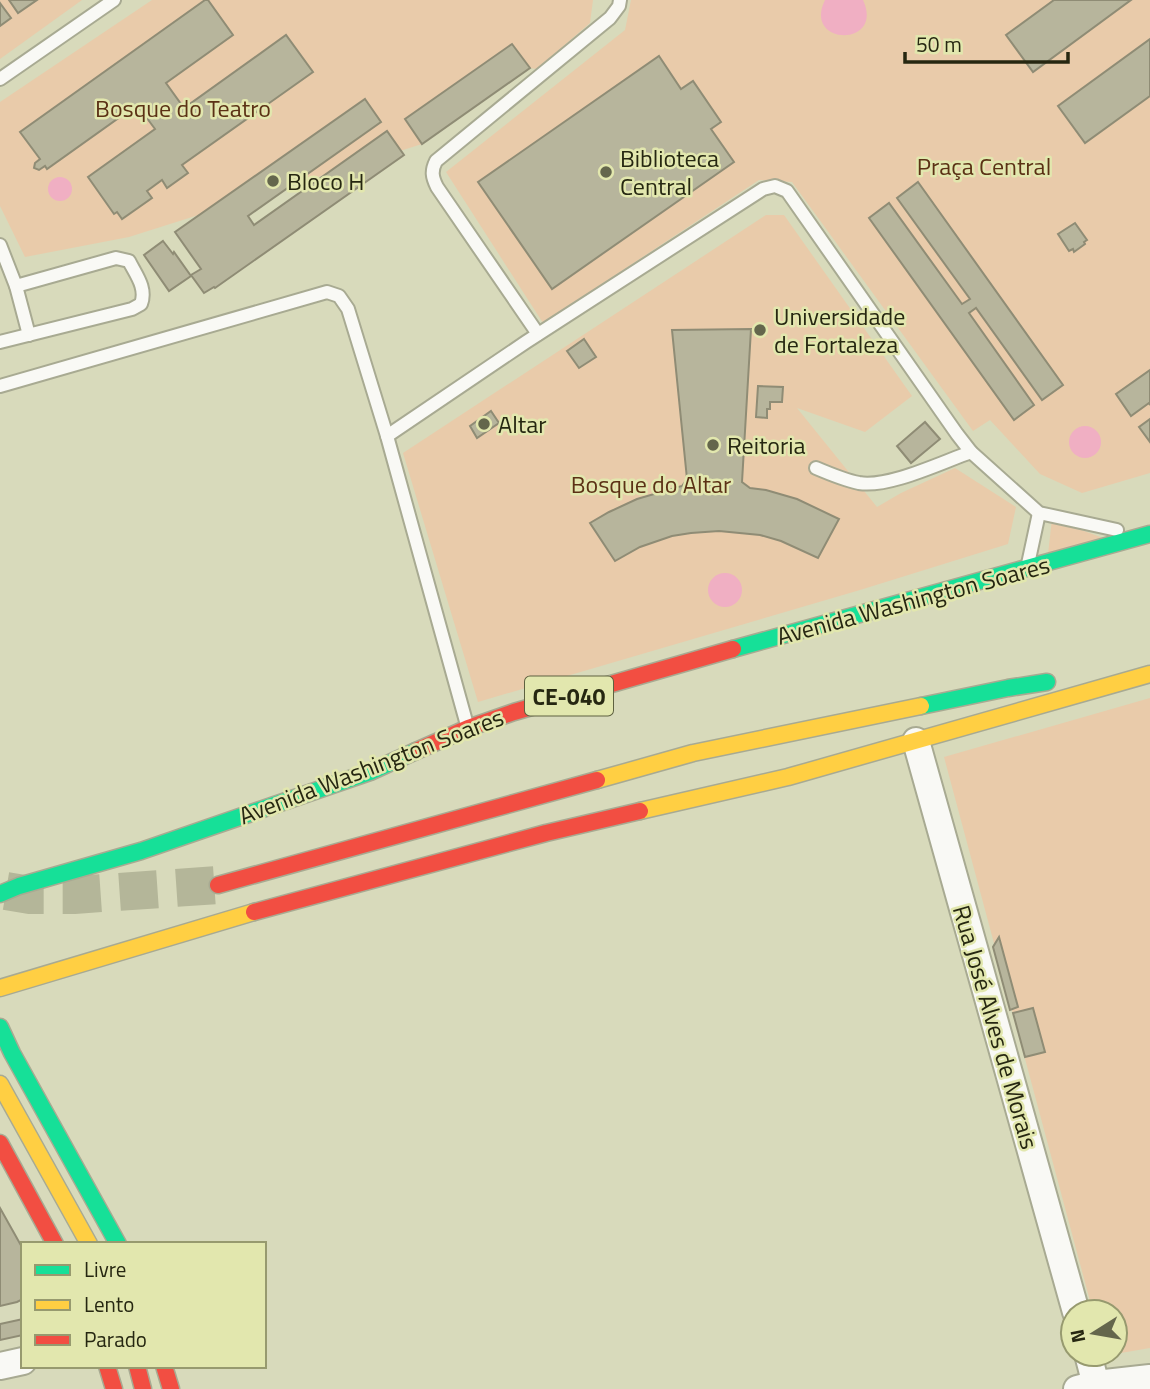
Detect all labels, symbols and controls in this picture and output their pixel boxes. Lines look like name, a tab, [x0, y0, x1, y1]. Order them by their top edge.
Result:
scale bar	[905, 21, 1068, 65]
text: 50 m	[916, 28, 962, 60]
park label: Bosque do Teatro	[95, 90, 271, 126]
place label: Biblioteca Central	[620, 140, 719, 204]
park label: Praça Central	[917, 148, 1051, 184]
place label: Bloco H	[287, 163, 364, 199]
marker: Biblioteca Central	[598, 164, 614, 180]
marker: Bloco H	[265, 173, 281, 189]
place label: Universidade de Fortaleza	[774, 298, 905, 362]
marker: Universidade de Fortaleza	[752, 322, 768, 338]
place label: Altar	[498, 406, 547, 442]
marker: Altar	[476, 416, 492, 432]
place label: Reitoria	[727, 427, 806, 463]
marker: Reitoria	[705, 437, 721, 453]
park label: Bosque do Altar	[571, 466, 731, 502]
street label: Avenida Washington Soares	[773, 546, 1053, 654]
road number: CE-040	[525, 676, 613, 716]
street label: Avenida Washington Soares	[233, 699, 509, 833]
street label: Rua José Alves de Morais	[944, 901, 1048, 1153]
legend	[21, 1242, 266, 1368]
text: Livre	[84, 1253, 126, 1285]
text: Lento	[84, 1288, 134, 1320]
north arrow	[1059, 1298, 1129, 1368]
text: Parado	[84, 1323, 147, 1355]
text: N	[1061, 1327, 1092, 1346]

